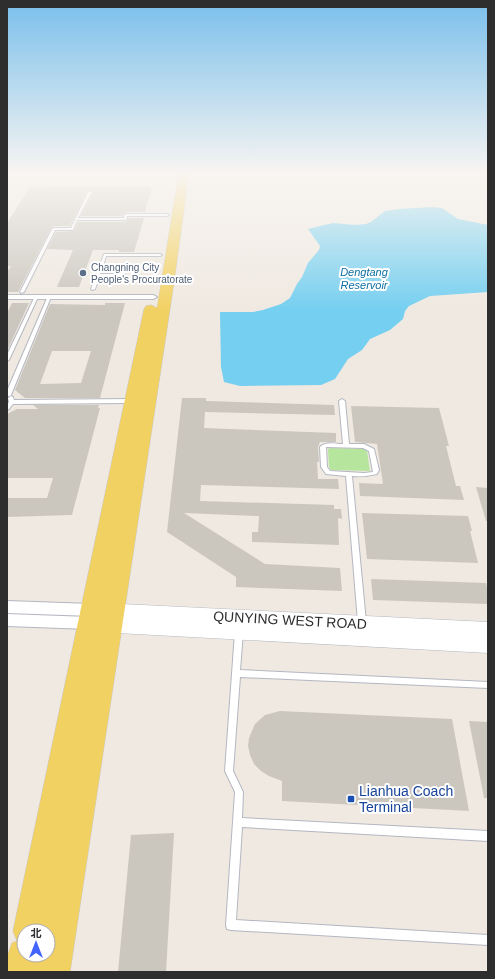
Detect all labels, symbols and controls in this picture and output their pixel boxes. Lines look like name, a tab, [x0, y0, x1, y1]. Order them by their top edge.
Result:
place label: Changning City People's Procuratorate	[91, 262, 193, 285]
water label: Dengtang Reservoir	[340, 266, 389, 291]
marker: Changning City People's Procuratorate	[78, 268, 88, 278]
street label: QUNYING WEST ROAD	[213, 608, 367, 632]
place label: Lianhua Coach Terminal	[359, 783, 453, 815]
marker: Lianhua Coach Terminal	[346, 794, 356, 804]
north arrow	[16, 923, 56, 963]
text: 北	[31, 927, 42, 939]

